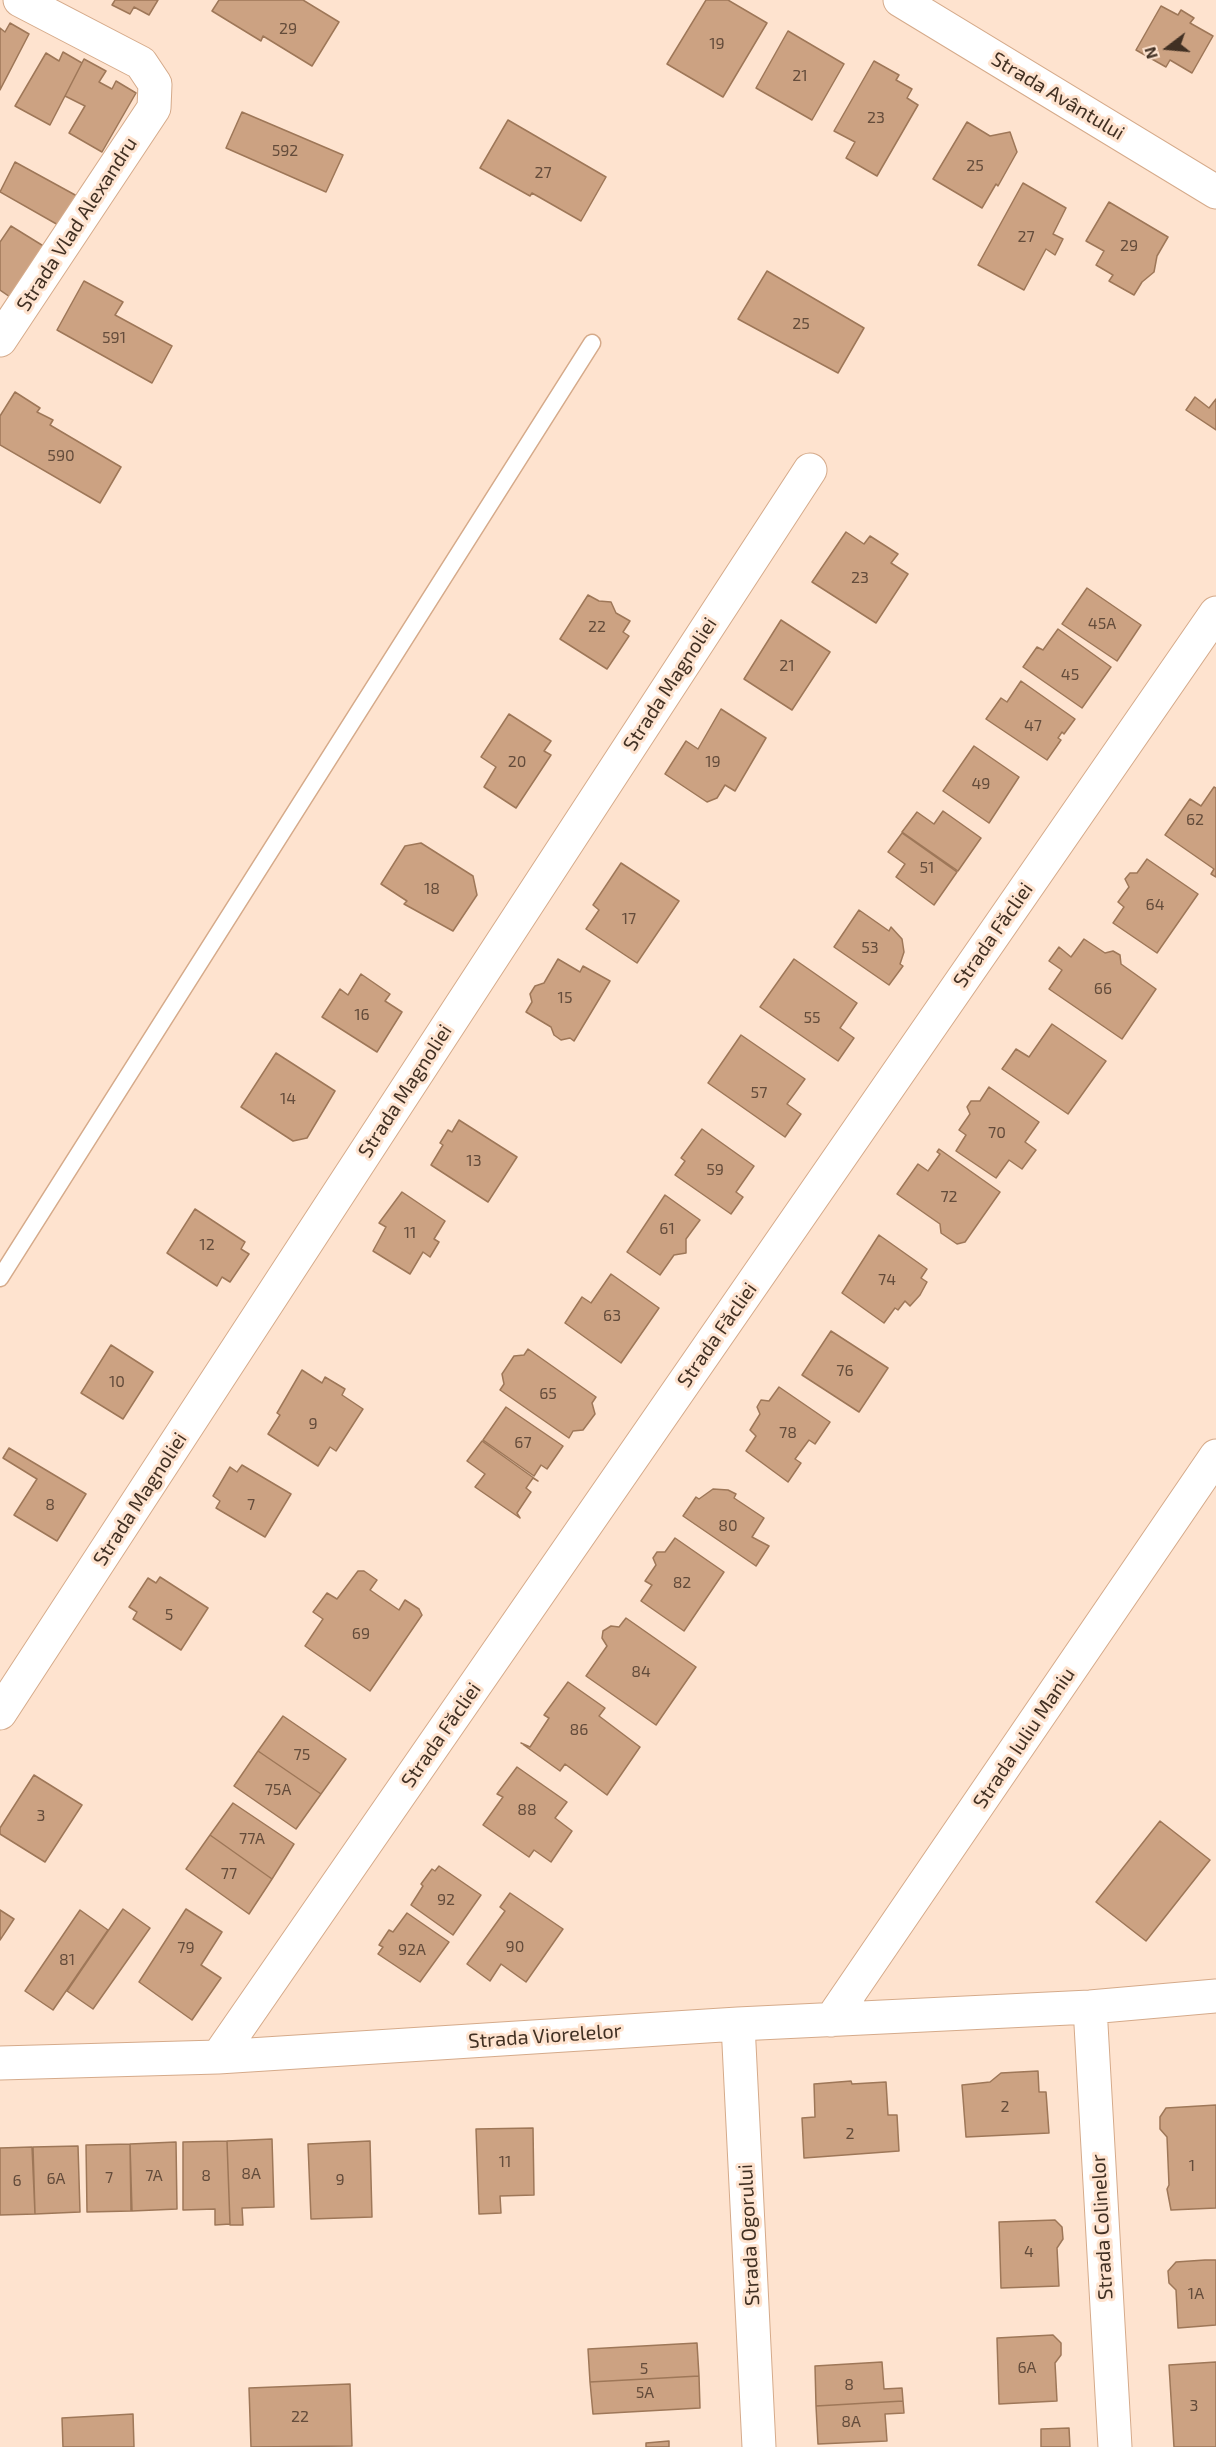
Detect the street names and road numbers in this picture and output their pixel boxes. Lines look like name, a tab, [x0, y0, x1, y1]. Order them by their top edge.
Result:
street label: Strada Avântului	[987, 47, 1129, 145]
street label: Strada Vlad Alexandru	[12, 132, 142, 316]
street label: Strada Magnoliei	[618, 613, 722, 755]
street label: Strada Făcliei	[948, 878, 1038, 992]
street label: Strada Magnoliei	[353, 1020, 457, 1162]
street label: Strada Făcliei	[672, 1278, 762, 1392]
street label: Strada Magnoliei	[88, 1428, 192, 1570]
street label: Strada Iuliu Maniu	[968, 1663, 1080, 1813]
street label: Strada Făcliei	[396, 1678, 486, 1792]
street label: Strada Viorelelor	[468, 2019, 622, 2053]
street label: Strada Colinelor	[1086, 2153, 1118, 2301]
street label: Strada Ogorului	[733, 2163, 765, 2307]

